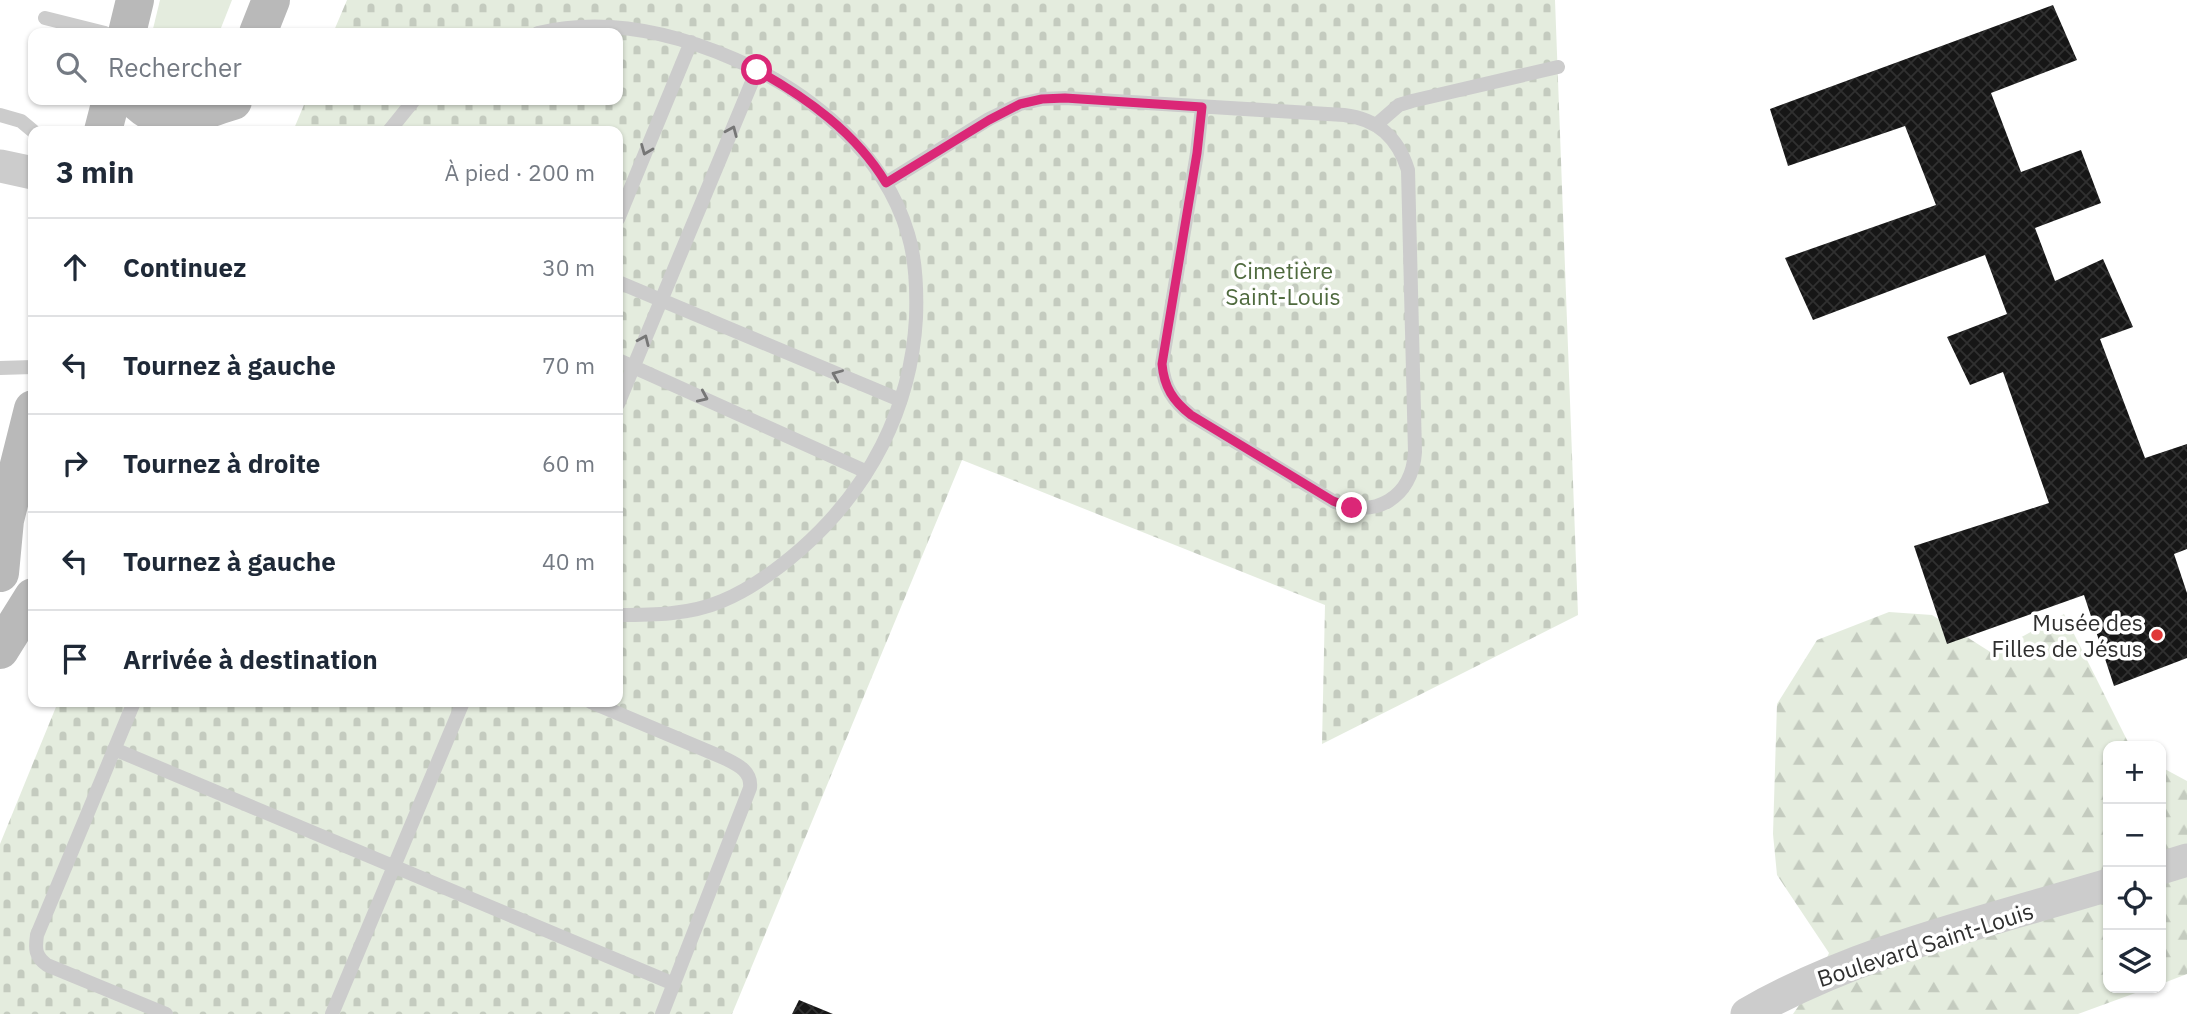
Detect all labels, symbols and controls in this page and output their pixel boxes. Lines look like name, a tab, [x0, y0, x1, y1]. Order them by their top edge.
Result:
search box	[28, 28, 623, 105]
icon: search	[52, 48, 90, 86]
text: Rechercher	[108, 50, 242, 84]
route start	[741, 54, 772, 85]
one-way arrow	[724, 125, 738, 138]
one-way arrow	[641, 144, 655, 156]
text: 3 min	[56, 152, 134, 191]
text: À pied · 200 m	[445, 157, 595, 187]
icon: ahead	[56, 248, 94, 286]
text: Continuez	[123, 250, 246, 284]
text: 30 m	[542, 252, 595, 282]
park label: Cimetière Saint-Louis	[1225, 255, 1341, 311]
one-way arrow	[636, 335, 650, 348]
icon: left	[56, 346, 94, 384]
text: Tournez à gauche	[123, 348, 336, 382]
text: 70 m	[542, 350, 595, 380]
one-way arrow	[832, 369, 844, 383]
one-way arrow	[695, 389, 708, 403]
icon: right	[56, 444, 94, 482]
text: Tournez à droite	[123, 446, 320, 480]
text: 60 m	[542, 448, 595, 478]
route end	[1336, 492, 1367, 523]
icon: left	[56, 542, 94, 580]
text: Tournez à gauche	[123, 544, 336, 578]
text: 40 m	[542, 546, 595, 576]
place label: Musée des Filles de Jésus	[1992, 607, 2143, 663]
marker: Musée des Filles de Jésus	[2149, 627, 2165, 643]
icon: arrive	[56, 640, 94, 678]
text: Arrivée à destination	[123, 642, 378, 676]
map controls	[2103, 741, 2166, 993]
button: +	[2103, 741, 2166, 804]
button: −	[2103, 804, 2166, 867]
button: locate	[2103, 867, 2166, 930]
street label: Boulevard Saint-Louis	[1813, 895, 2037, 993]
button: layers	[2103, 930, 2166, 993]

